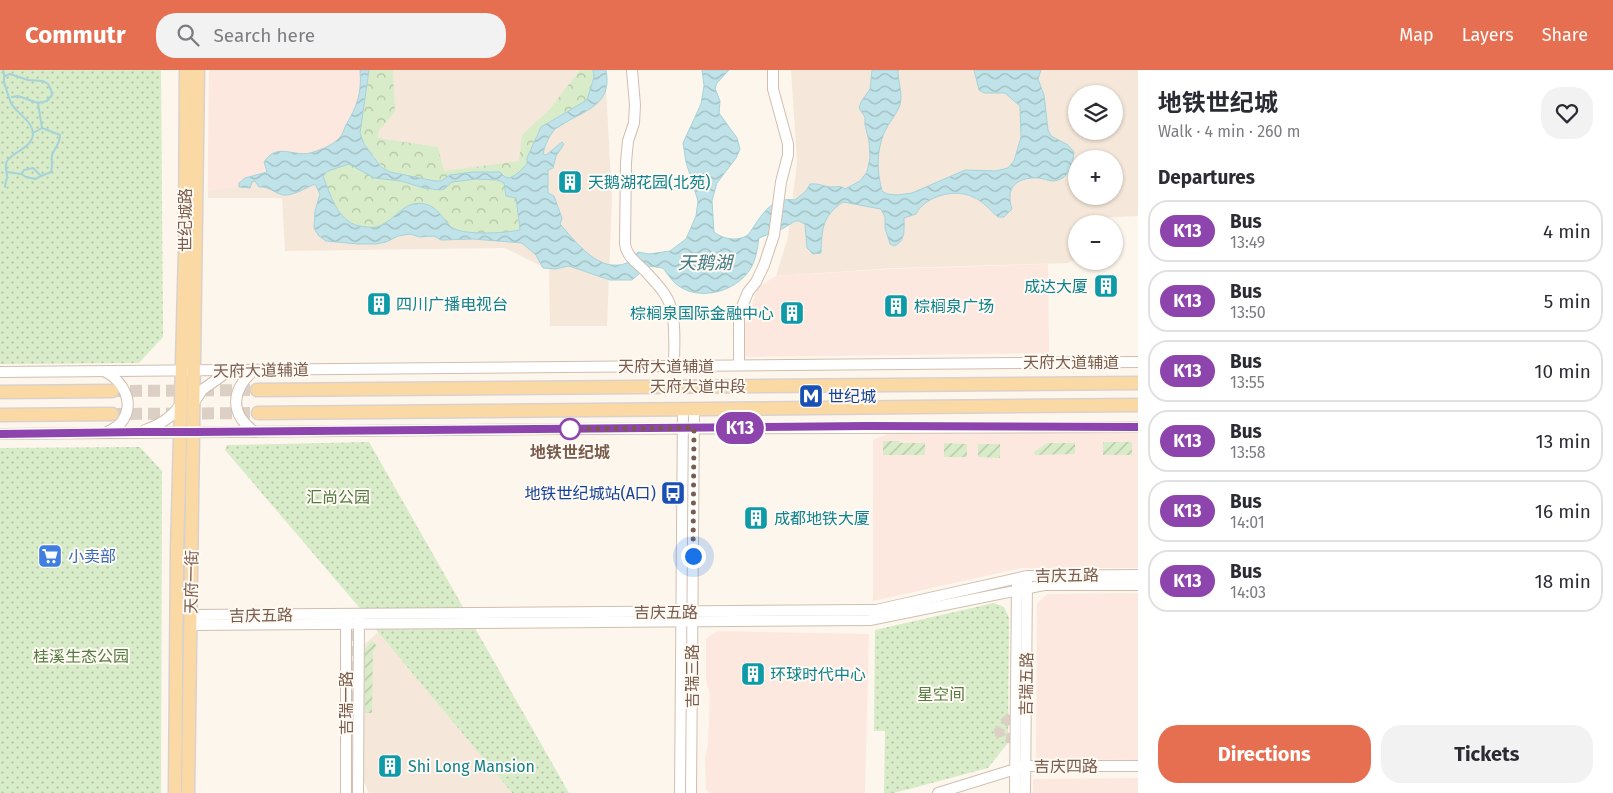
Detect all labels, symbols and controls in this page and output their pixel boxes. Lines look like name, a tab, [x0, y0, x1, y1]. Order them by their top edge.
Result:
search box	[156, 13, 506, 58]
text: Commutr	[25, 21, 126, 49]
icon: search	[174, 21, 202, 49]
text: Search here	[214, 24, 315, 47]
text: Map	[1399, 24, 1434, 46]
text: Layers	[1462, 24, 1514, 46]
text: Share	[1542, 24, 1588, 46]
map controls	[1068, 85, 1123, 270]
button: layers	[1068, 85, 1123, 140]
button: heart	[1541, 87, 1593, 139]
text: 地铁世纪城	[1158, 89, 1278, 117]
text: Walk · 4 min · 260 m	[1158, 122, 1300, 141]
button: +	[1068, 150, 1123, 205]
text: Departures	[1158, 166, 1255, 189]
building icon: 天鹅湖花园(北苑)	[557, 169, 583, 195]
place label: 天鹅湖花园(北苑)	[588, 173, 710, 192]
street label: 世纪城路	[176, 188, 195, 252]
text: Bus	[1230, 210, 1262, 233]
button: −	[1068, 215, 1123, 270]
text: K13	[1173, 220, 1202, 242]
text: 4 min	[1543, 220, 1591, 243]
text: 13:49	[1230, 233, 1265, 252]
water label: 天鹅湖	[678, 252, 735, 274]
building icon: 成达大厦	[1093, 273, 1119, 299]
place label: 成达大厦	[1024, 277, 1088, 296]
text: Bus	[1230, 280, 1262, 303]
text: K13	[1173, 290, 1202, 312]
text: 5 min	[1544, 290, 1591, 313]
building icon: 四川广播电视台	[366, 291, 392, 317]
building icon: 棕榈泉广场	[883, 293, 909, 319]
place label: 四川广播电视台	[396, 295, 508, 314]
place label: 棕榈泉广场	[914, 297, 994, 316]
building icon: 棕榈泉国际金融中心	[779, 300, 805, 326]
text: 13:50	[1230, 303, 1266, 322]
place label: 棕榈泉国际金融中心	[630, 304, 774, 323]
text: Bus	[1230, 350, 1262, 373]
street label: 天府大道辅道	[1023, 353, 1119, 372]
street label: 天府大道辅道	[618, 357, 714, 376]
street label: 天府大道辅道	[213, 360, 309, 381]
text: K13	[1173, 360, 1202, 382]
text: 10 min	[1534, 360, 1591, 383]
text: 13:55	[1230, 373, 1265, 392]
street label: 天府大道中段	[650, 377, 746, 396]
metro station icon: 世纪城	[798, 383, 824, 409]
place label: 世纪城	[828, 387, 876, 406]
line badge: K13	[711, 412, 769, 444]
text: K13	[726, 417, 754, 439]
marker: 地铁世纪城	[559, 418, 581, 440]
text: Bus	[1230, 420, 1262, 443]
text: K13	[1173, 430, 1202, 452]
text: 13 min	[1535, 430, 1591, 453]
place label: 地铁世纪城	[530, 443, 610, 462]
text: 13:58	[1230, 443, 1266, 462]
bus stop icon: 地铁世纪城站(A口)	[660, 480, 686, 506]
place label: 地铁世纪城站(A口)	[524, 484, 656, 503]
park label: 汇尚公园	[306, 488, 370, 507]
text: Bus	[1230, 490, 1262, 513]
text: K13	[1173, 500, 1202, 522]
text: 16 min	[1535, 500, 1591, 523]
building icon: 成都地铁大厦	[743, 505, 769, 531]
place label: 成都地铁大厦	[774, 509, 870, 528]
text: 14:01	[1230, 513, 1265, 532]
supermarket icon: 小卖部	[37, 543, 63, 569]
your location	[681, 544, 706, 569]
place label: 小卖部	[68, 547, 116, 566]
street label: 天府一街	[181, 550, 202, 614]
text: Bus	[1230, 560, 1262, 583]
street label: 吉庆五路	[1035, 565, 1099, 586]
text: K13	[1173, 570, 1202, 592]
text: 18 min	[1534, 570, 1591, 593]
text: 14:03	[1230, 583, 1266, 602]
street label: 吉庆五路	[634, 603, 698, 622]
street label: 吉庆五路	[229, 605, 293, 626]
street label: 吉瑞三路	[683, 644, 702, 708]
park label: 桂溪生态公园	[33, 647, 129, 666]
street label: 吉瑞五路	[1016, 652, 1037, 716]
building icon: 环球时代中心	[740, 661, 766, 687]
place label: 环球时代中心	[770, 665, 866, 684]
street label: 吉瑞一路	[337, 671, 356, 735]
park label: 星空间	[917, 685, 965, 704]
button: Directions	[1158, 725, 1371, 783]
button: Tickets	[1381, 725, 1593, 783]
building icon: Shi Long Mansion	[377, 753, 403, 779]
place label: Shi Long Mansion	[408, 757, 535, 776]
street label: 吉庆四路	[1034, 757, 1098, 776]

